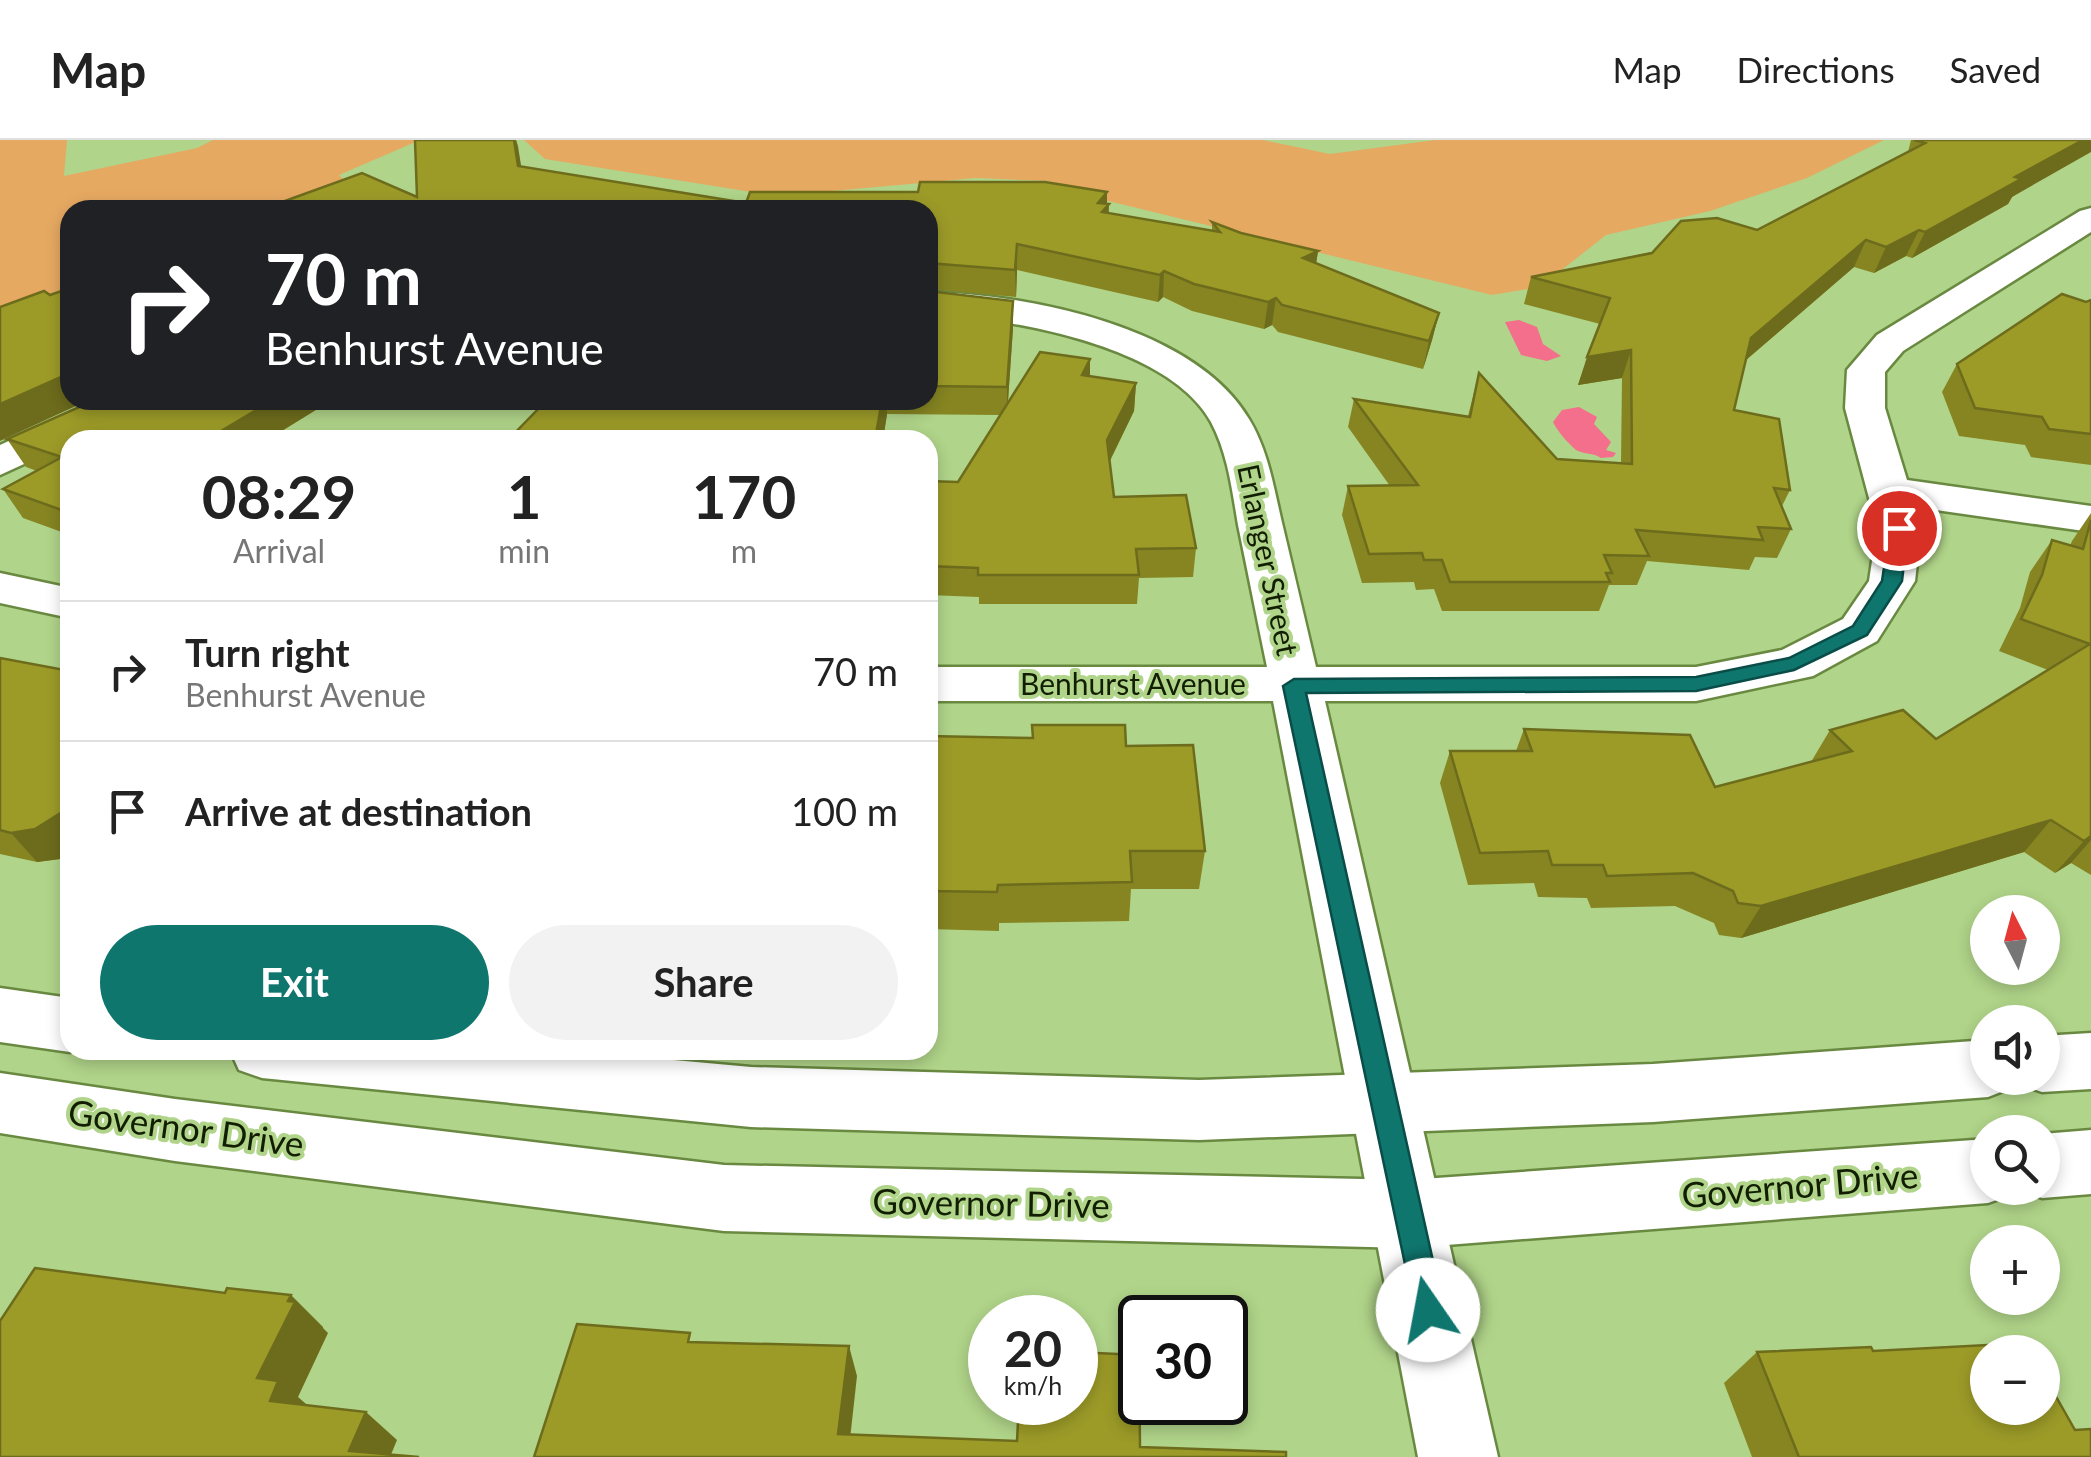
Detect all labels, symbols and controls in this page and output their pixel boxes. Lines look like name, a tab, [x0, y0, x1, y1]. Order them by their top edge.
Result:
text: Map	[50, 41, 146, 98]
text: Map	[1613, 48, 1682, 90]
text: Directions	[1737, 48, 1895, 90]
text: Saved	[1950, 48, 2041, 90]
text: 70 m	[265, 236, 422, 320]
icon: right	[100, 240, 230, 370]
text: Benhurst Avenue	[265, 321, 604, 375]
text: 08:29	[202, 460, 356, 532]
text: 1	[507, 460, 542, 532]
text: 170	[692, 460, 796, 532]
street label: Erlanger Street	[1231, 461, 1307, 659]
pin	[1857, 486, 1942, 571]
icon: arrive	[1872, 501, 1927, 556]
text: Arrival	[233, 531, 325, 570]
text: min	[498, 531, 550, 570]
text: m	[731, 531, 757, 570]
text: Turn right	[185, 629, 350, 675]
icon: right	[100, 644, 155, 699]
text: 70 m	[813, 648, 898, 694]
street label: Benhurst Avenue	[1020, 665, 1246, 701]
text: Benhurst Avenue	[185, 675, 426, 714]
icon: arrive	[100, 784, 155, 839]
text: Arrive at destination	[185, 788, 532, 834]
text: 100 m	[791, 788, 898, 834]
north arrow	[1970, 895, 2060, 985]
map controls	[1970, 895, 2060, 1425]
button: Exit	[100, 925, 489, 1040]
button: Share	[509, 925, 898, 1040]
button: sound	[1970, 1005, 2060, 1095]
street label: Governor Drive	[66, 1090, 307, 1164]
button: search	[1970, 1115, 2060, 1205]
street label: Governor Drive	[1680, 1153, 1920, 1215]
street label: Governor Drive	[872, 1179, 1110, 1225]
button: +	[1970, 1225, 2060, 1315]
position arrow	[1376, 1258, 1480, 1362]
speed limit sign: 30	[1118, 1295, 1248, 1425]
text: 20	[1004, 1318, 1062, 1378]
button: −	[1970, 1335, 2060, 1425]
text: km/h	[1004, 1370, 1062, 1400]

